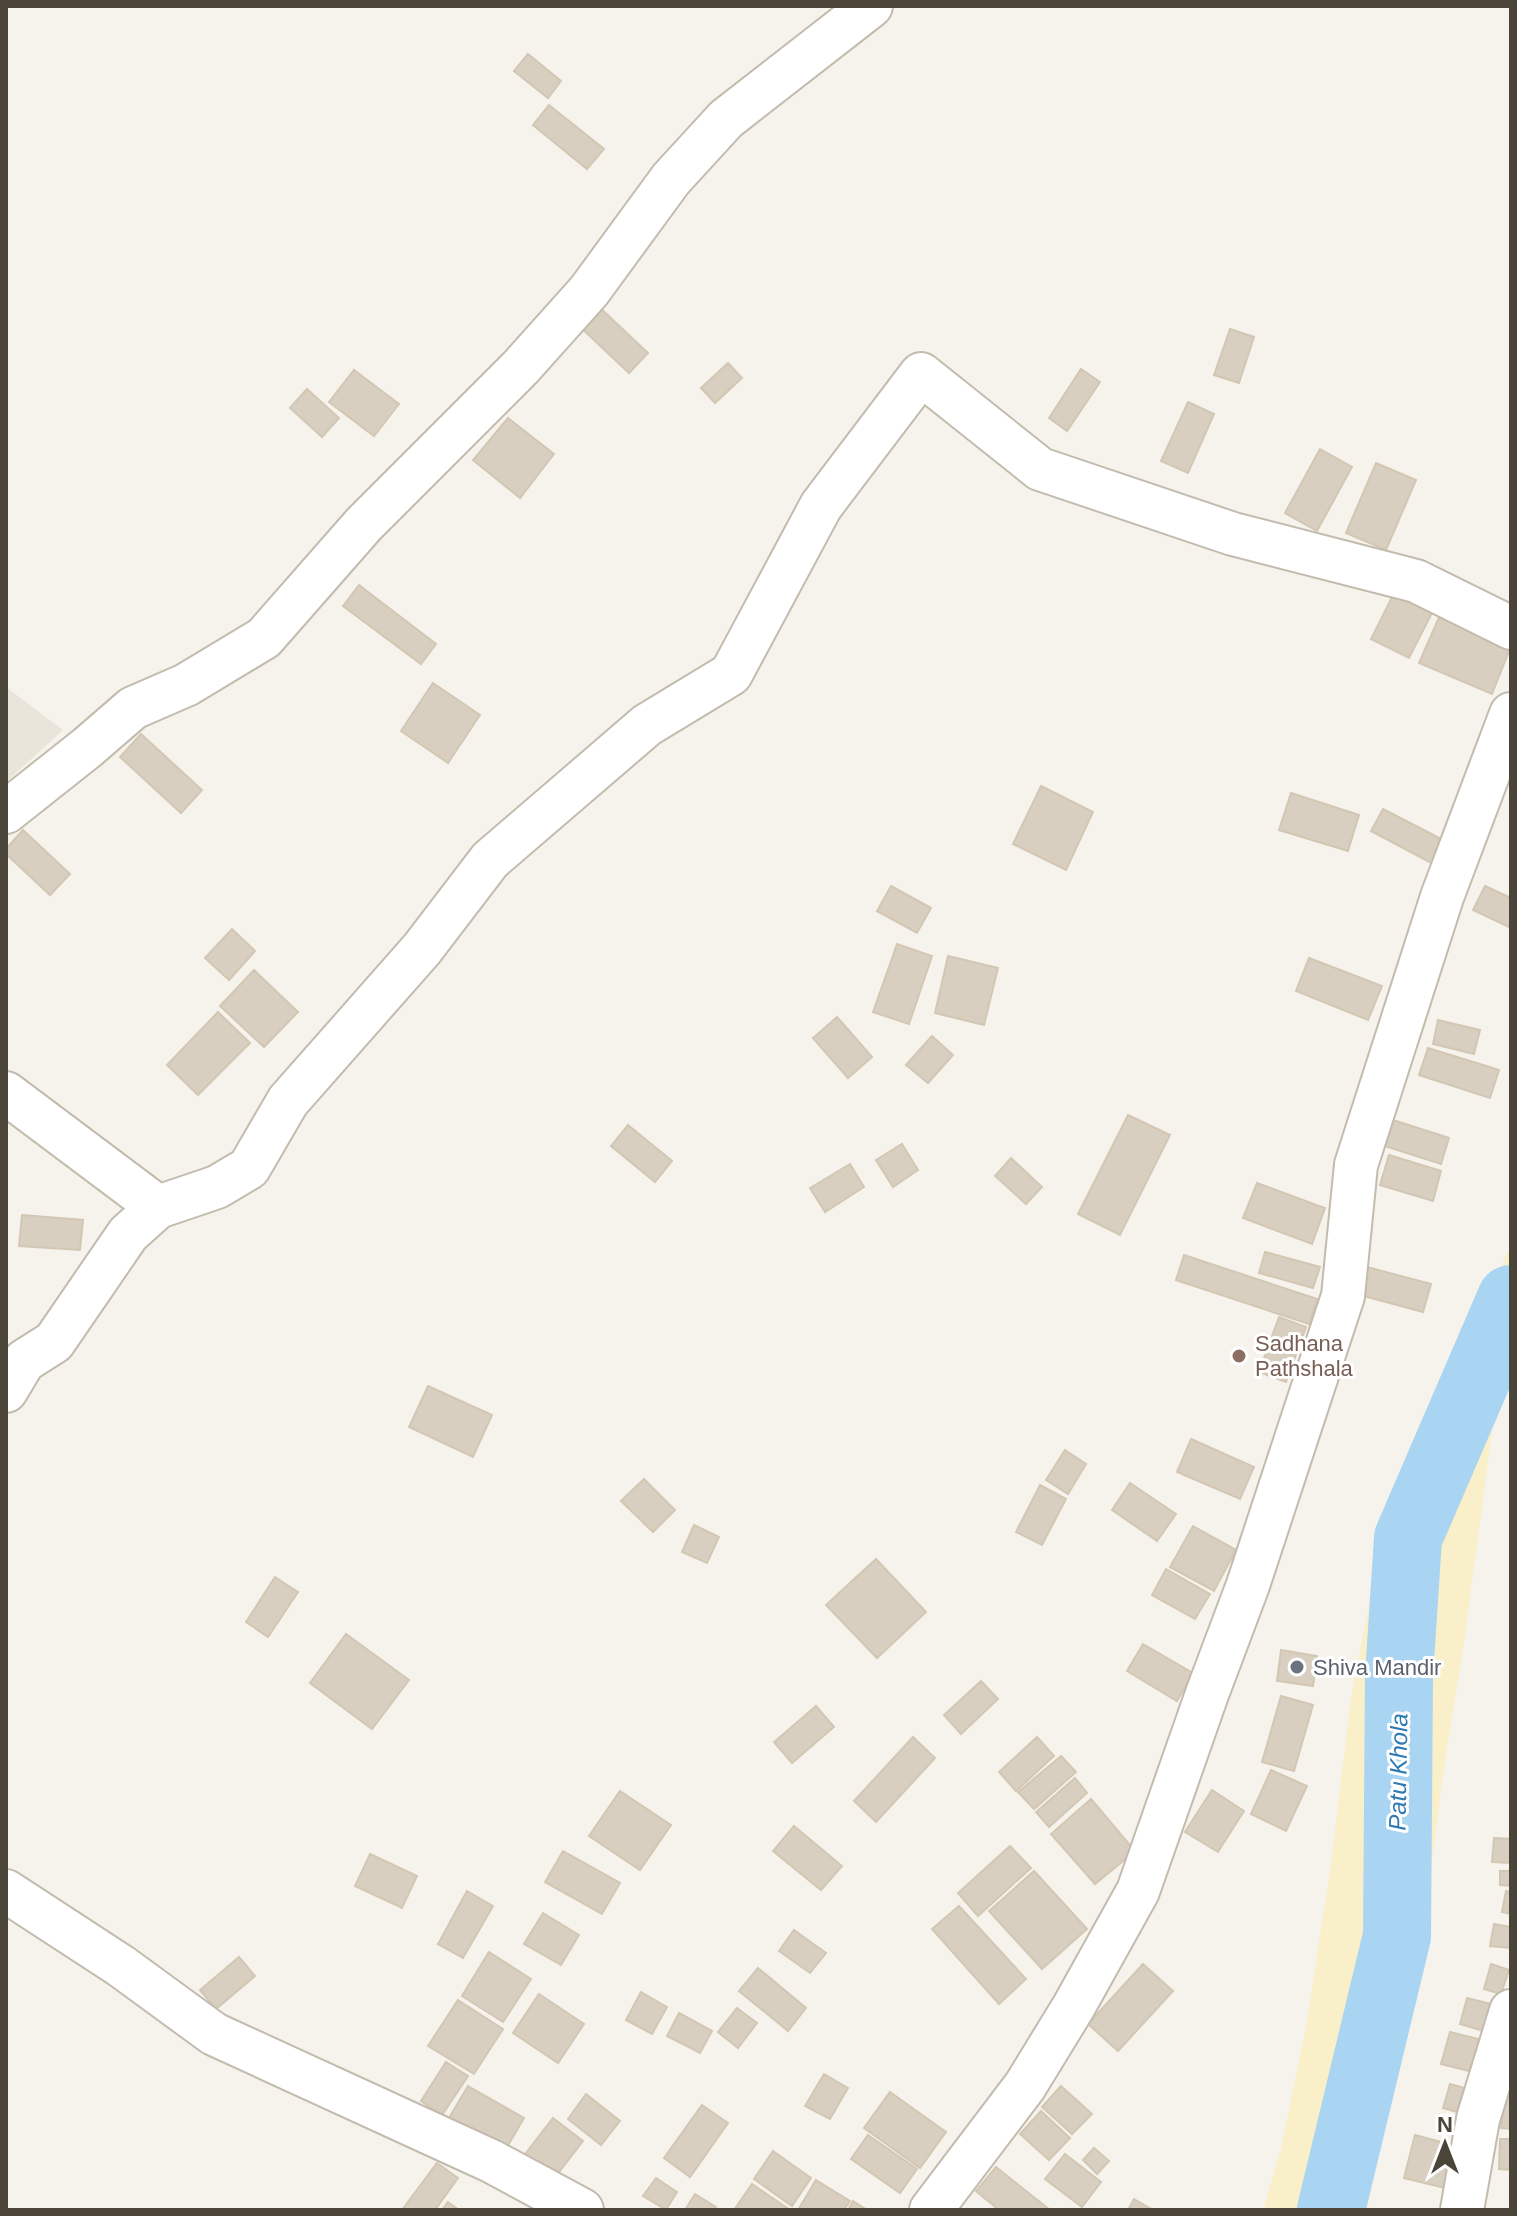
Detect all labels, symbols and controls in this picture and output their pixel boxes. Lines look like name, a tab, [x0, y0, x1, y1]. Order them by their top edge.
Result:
place label: Sadhana Pathshala	[1255, 1331, 1354, 1381]
marker: Sadhana Pathshala	[1230, 1347, 1248, 1365]
place label: Shiva Mandir	[1313, 1655, 1441, 1680]
marker: Shiva Mandir	[1288, 1658, 1306, 1676]
water label: Patu Khola	[1383, 1713, 1413, 1831]
north arrow	[1405, 2104, 1485, 2184]
text: N	[1437, 2112, 1453, 2137]

